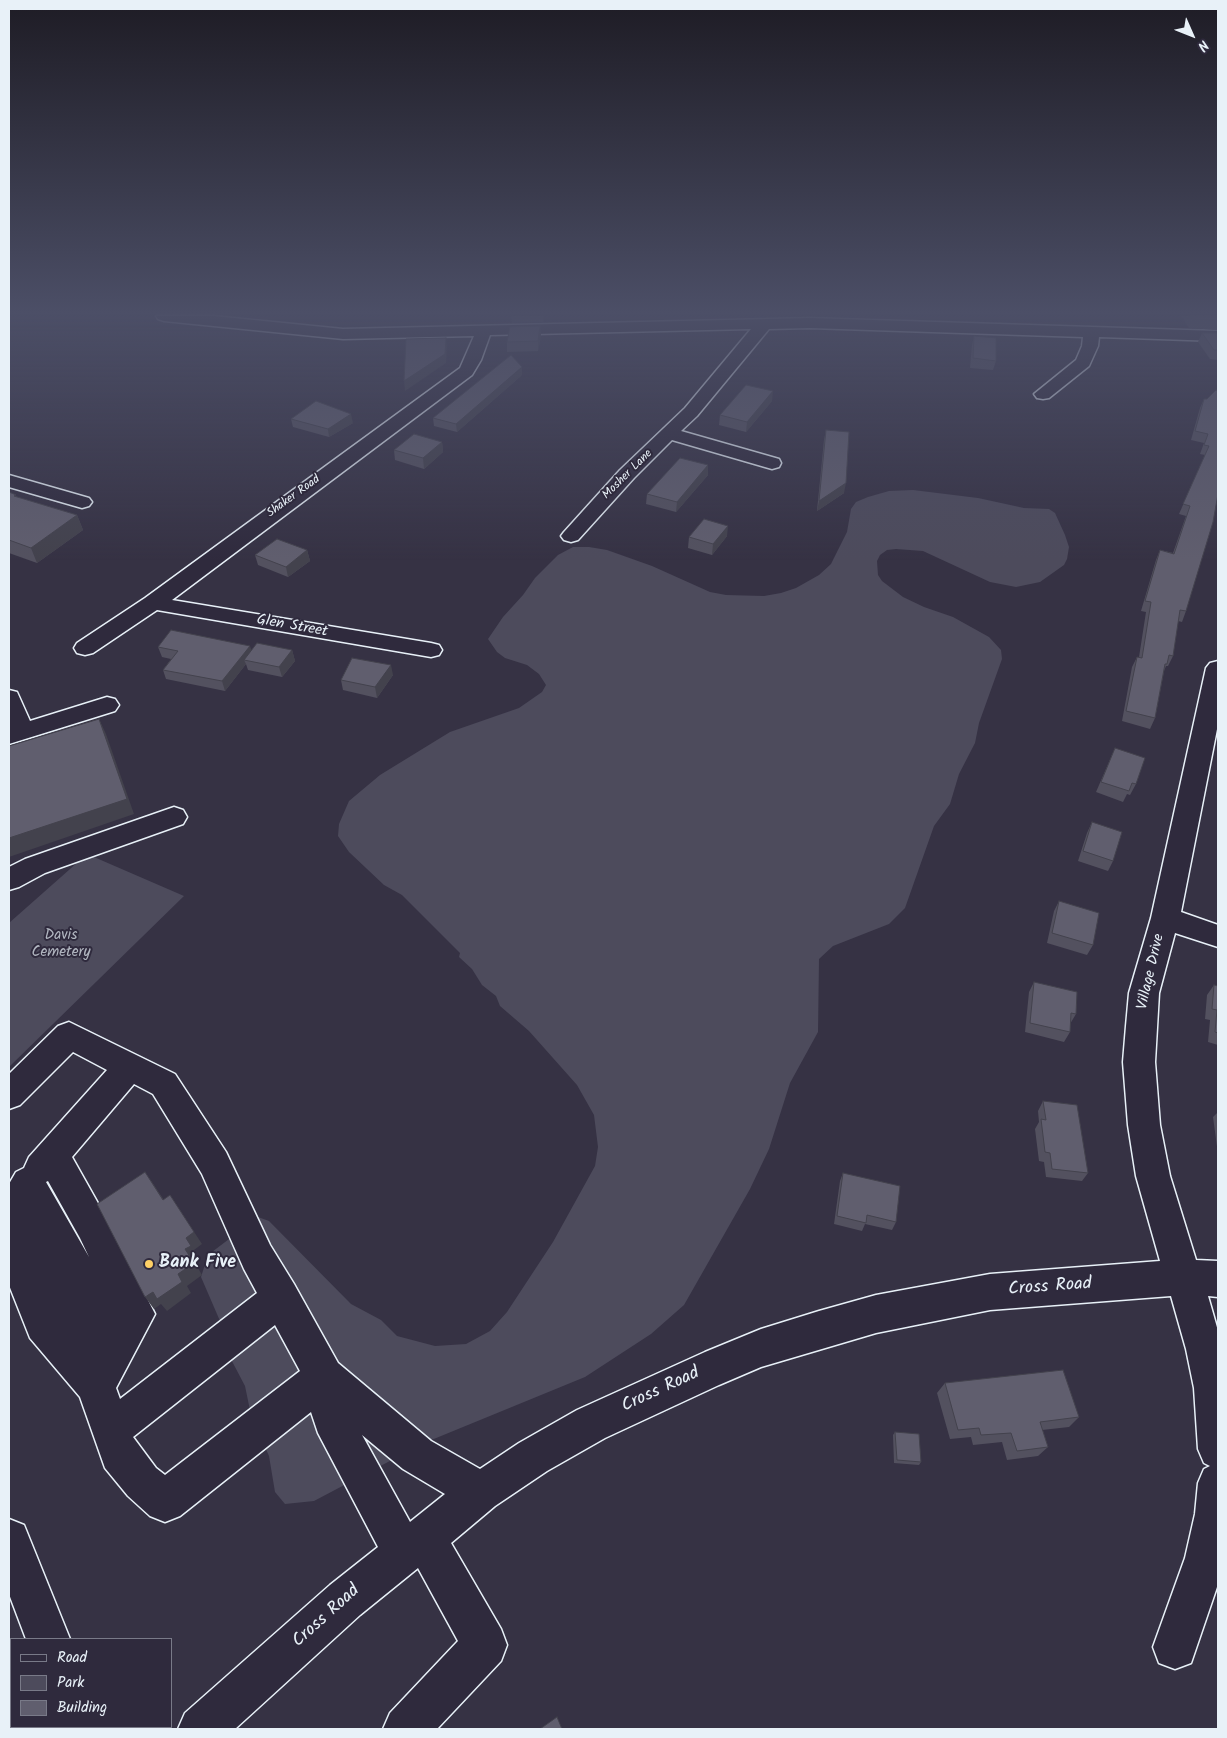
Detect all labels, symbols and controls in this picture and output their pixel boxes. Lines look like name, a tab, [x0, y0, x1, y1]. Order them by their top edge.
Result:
north arrow	[1167, 10, 1217, 60]
text: N	[1192, 35, 1214, 56]
street label: Mosher Lane	[600, 447, 656, 503]
street label: Shaker Road	[265, 473, 323, 521]
street label: Glen Street	[255, 612, 329, 642]
park label: Davis Cemetery	[32, 927, 90, 962]
street label: Village Drive	[1135, 932, 1169, 1012]
place label: Bank Five	[159, 1253, 236, 1275]
marker: Bank Five	[143, 1258, 155, 1270]
street label: Cross Road	[1008, 1274, 1092, 1302]
street label: Cross Road	[619, 1364, 703, 1418]
street label: Cross Road	[289, 1581, 365, 1653]
legend	[10, 1638, 172, 1728]
text: Road	[57, 1646, 87, 1670]
text: Park	[57, 1671, 84, 1695]
text: Building	[57, 1696, 107, 1720]

